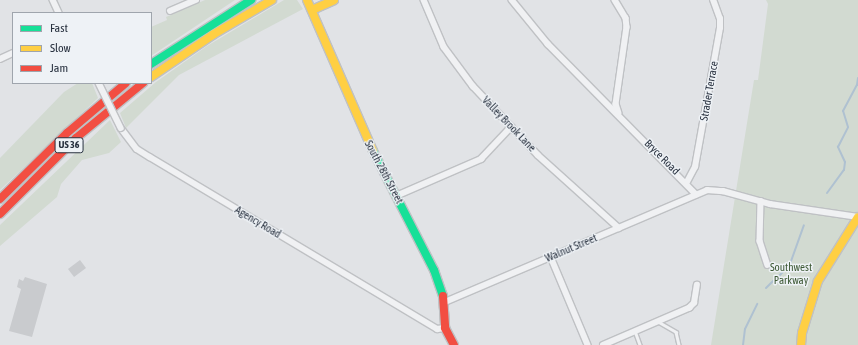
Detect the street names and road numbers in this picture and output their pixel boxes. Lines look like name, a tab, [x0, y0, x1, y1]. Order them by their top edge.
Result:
street label: Strader Terrace	[697, 60, 721, 122]
street label: Valley Brook Lane	[479, 94, 539, 154]
road number: US 36	[54, 137, 84, 153]
street label: Bryce Road	[642, 137, 682, 177]
street label: South 28th Street	[362, 138, 406, 206]
street label: Agency Road	[233, 203, 283, 241]
street label: Walnut Street	[543, 231, 599, 265]

